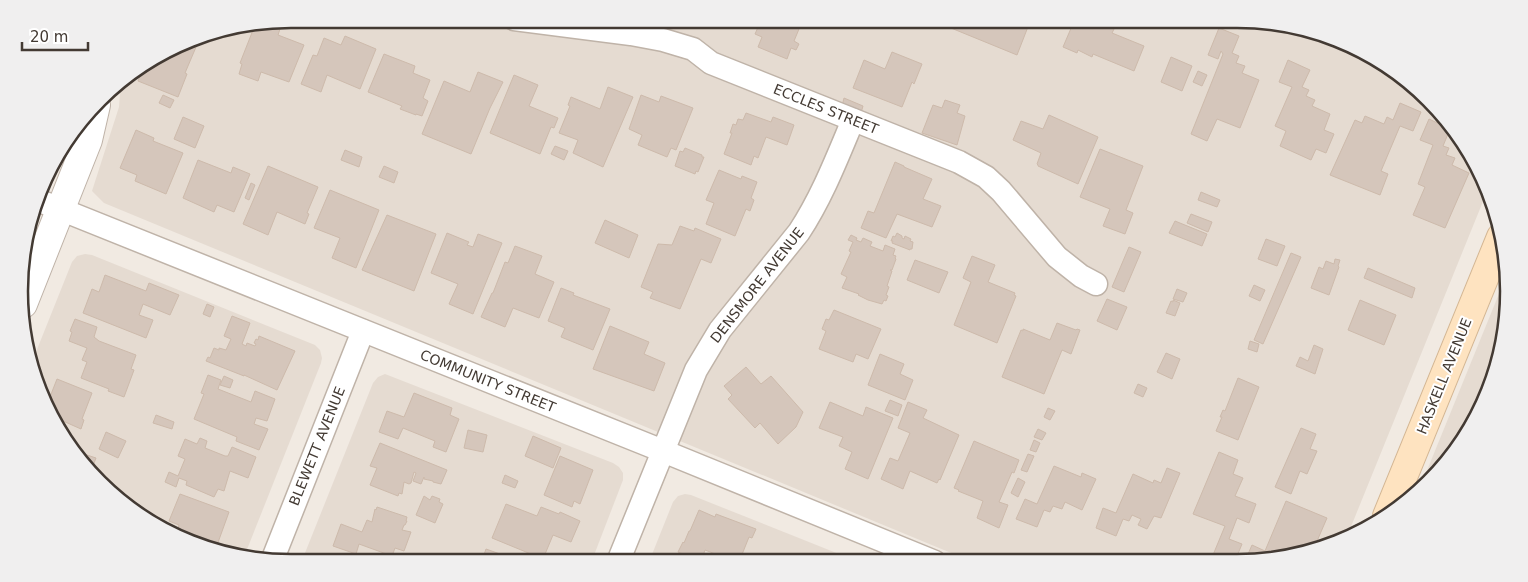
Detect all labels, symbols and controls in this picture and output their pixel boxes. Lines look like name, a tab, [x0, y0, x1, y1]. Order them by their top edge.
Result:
scale bar	[22, 20, 89, 52]
text: 20 m	[30, 28, 68, 46]
street label: ECCLES STREET	[771, 81, 881, 138]
street label: DENSMORE AVENUE	[707, 224, 807, 346]
street label: HASKELL AVENUE	[1413, 316, 1475, 436]
street label: COMMUNITY STREET	[418, 346, 559, 416]
street label: BLEWETT AVENUE	[286, 384, 348, 508]

